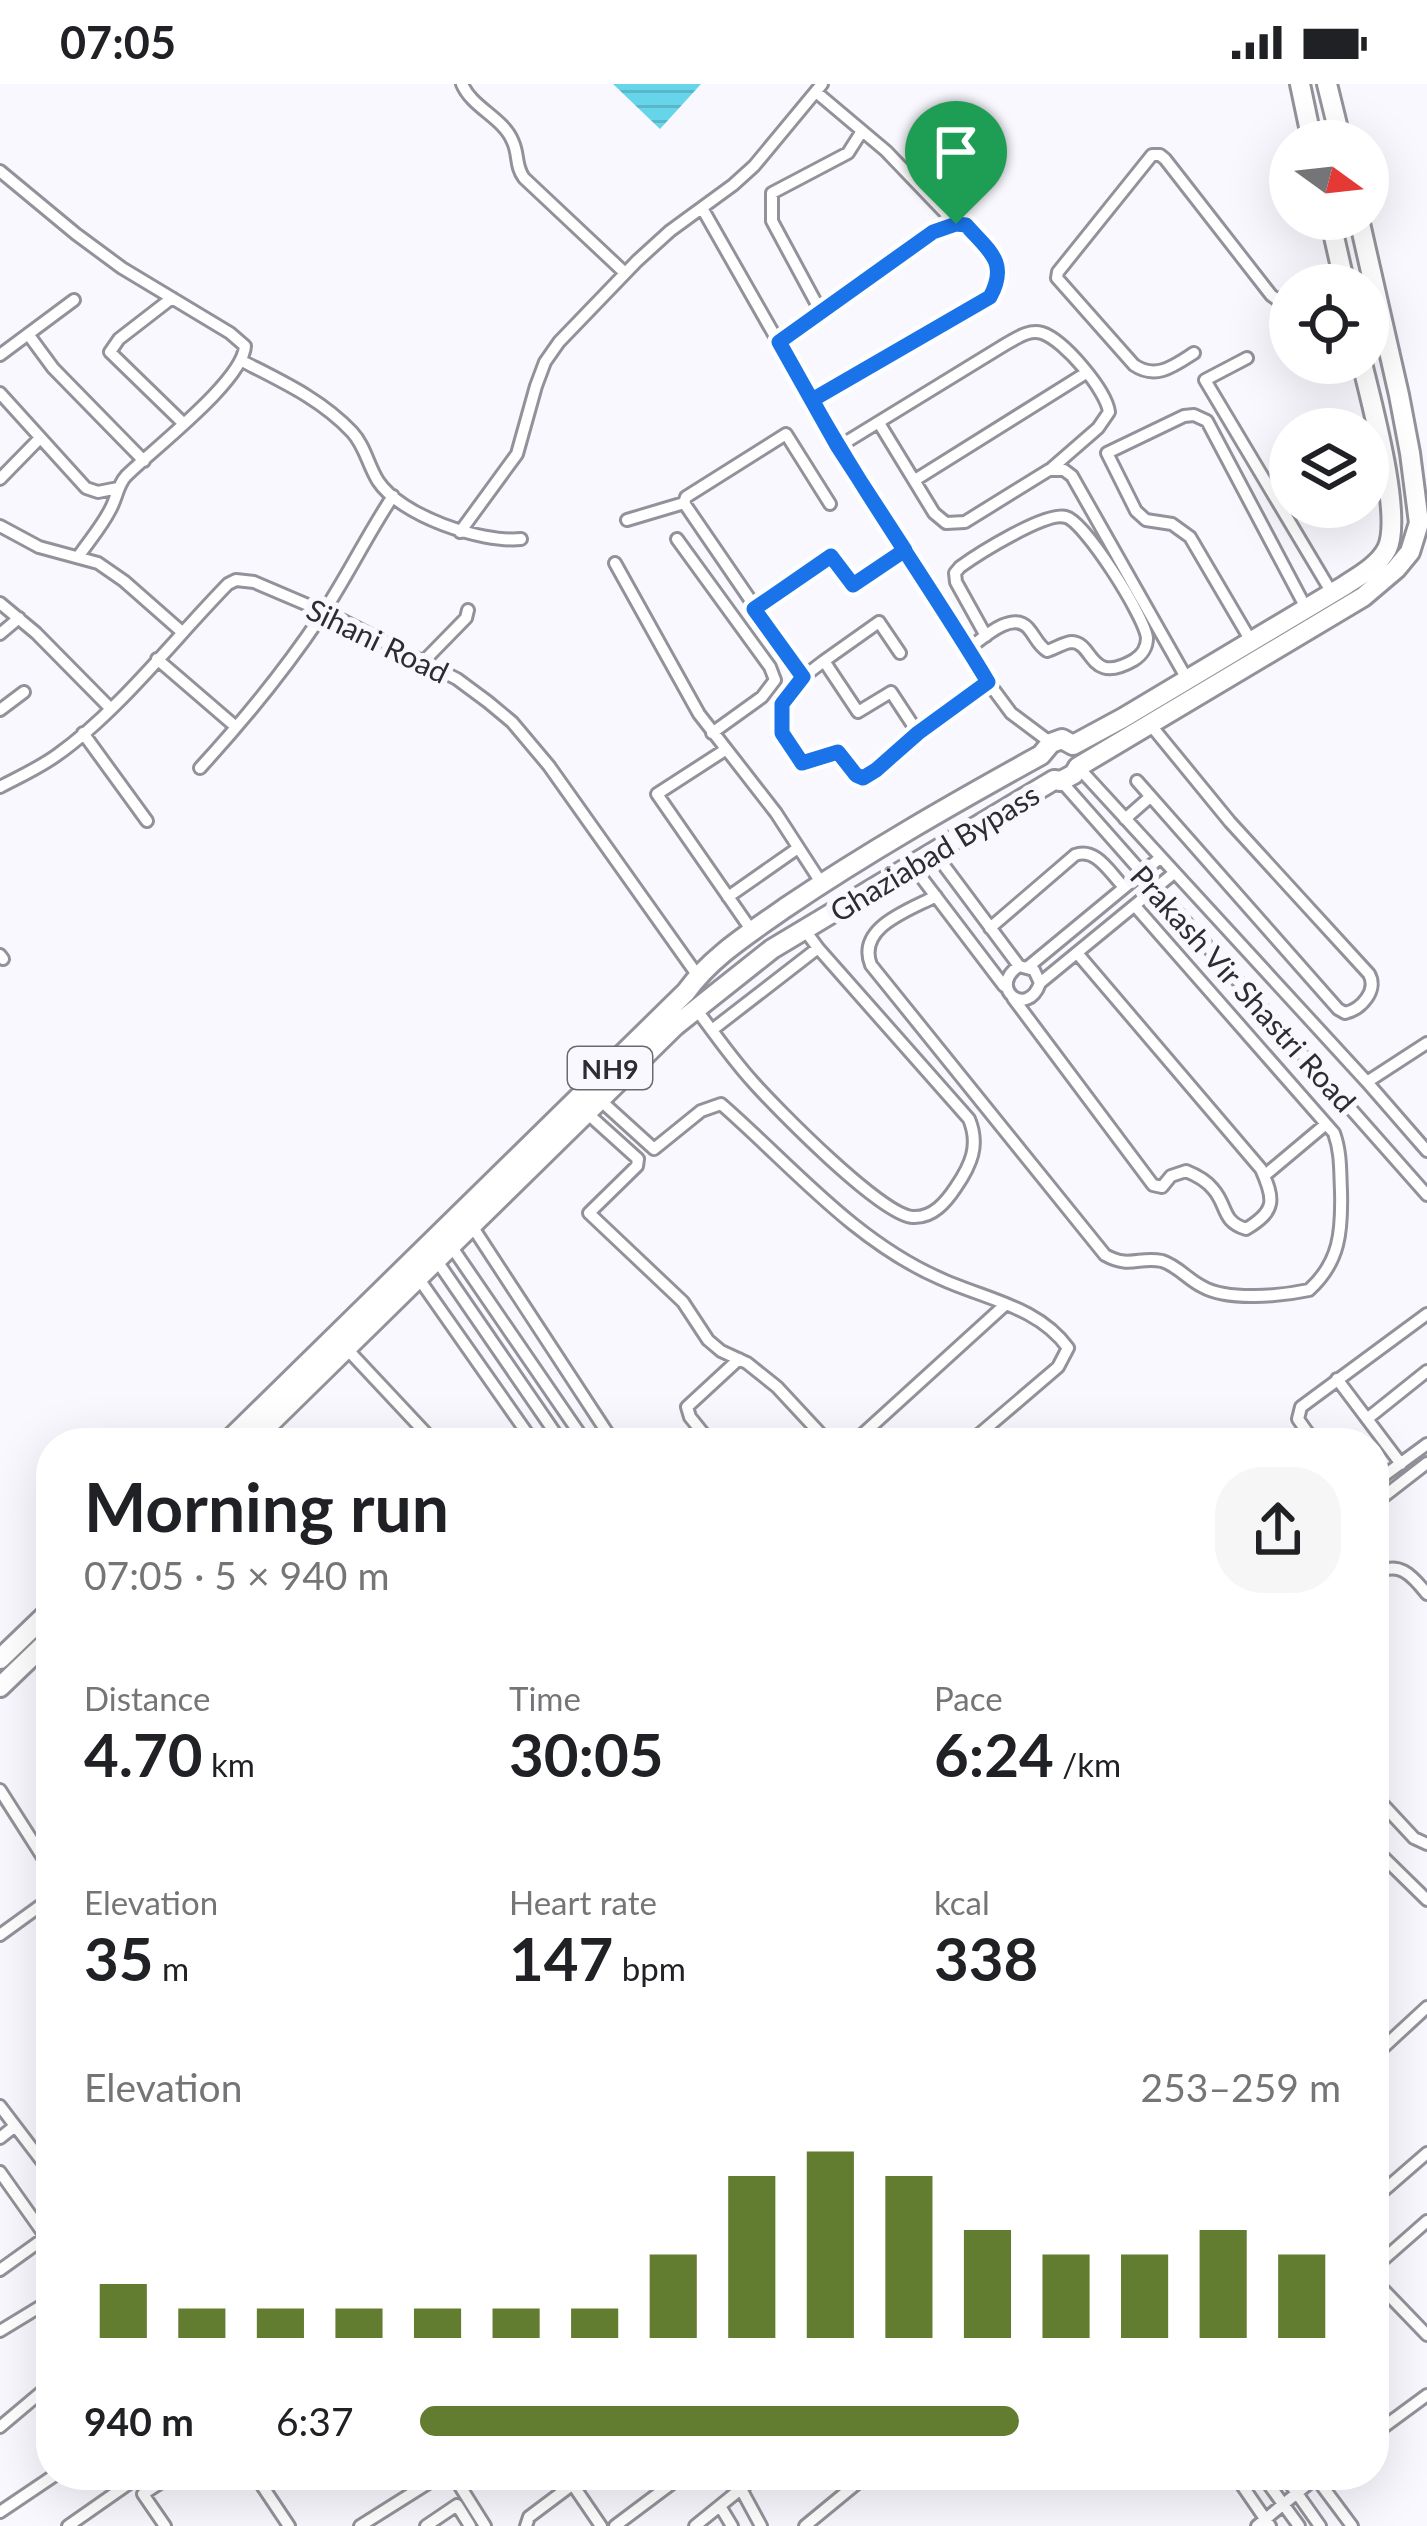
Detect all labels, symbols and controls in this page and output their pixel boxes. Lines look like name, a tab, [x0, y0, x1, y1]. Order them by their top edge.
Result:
text: 07:05	[60, 15, 176, 69]
pin	[905, 101, 1007, 224]
icon: arrive	[923, 119, 989, 185]
north arrow	[1269, 120, 1389, 240]
map controls	[1269, 120, 1389, 528]
button: locate	[1269, 264, 1389, 384]
button: layers	[1269, 408, 1389, 528]
street label: Sihani Road	[301, 590, 455, 690]
street label: Ghaziabad Bypass	[823, 775, 1045, 929]
street label: Prakash Vir Shastri Road	[1124, 857, 1364, 1119]
road number: NH9	[568, 1047, 652, 1089]
text: Morning run	[84, 1467, 449, 1546]
button: share	[1215, 1467, 1341, 1593]
text: 07:05 · 5 × 940 m	[84, 1552, 389, 1598]
text: Distance	[84, 1678, 211, 1718]
text: Time	[509, 1678, 581, 1718]
text: Pace	[934, 1678, 1003, 1718]
text: 4.70	[84, 1718, 203, 1790]
text: 30:05	[509, 1718, 664, 1790]
text: 6:24	[934, 1718, 1054, 1790]
text: km	[203, 1744, 255, 1784]
text: /km	[1054, 1744, 1121, 1784]
text: Elevation	[84, 1882, 218, 1922]
text: Heart rate	[509, 1882, 657, 1922]
text: kcal	[934, 1882, 990, 1922]
text: 35	[84, 1922, 154, 1994]
text: 147	[509, 1922, 613, 1994]
text: 338	[934, 1922, 1038, 1994]
text: m	[154, 1948, 189, 1988]
text: bpm	[613, 1948, 686, 1988]
text: Elevation	[84, 2064, 242, 2110]
text: 253–259 m	[1141, 2064, 1341, 2110]
text: 940 m	[84, 2398, 194, 2444]
text: 6:37	[276, 2398, 354, 2444]

